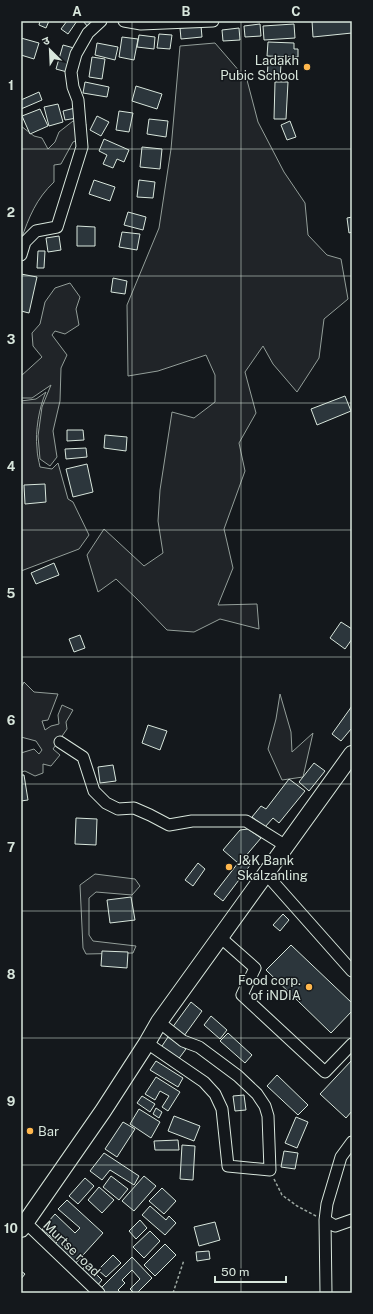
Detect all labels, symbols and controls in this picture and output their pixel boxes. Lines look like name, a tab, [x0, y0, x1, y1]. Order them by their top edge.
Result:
text: A	[72, 4, 82, 19]
text: B	[182, 4, 191, 19]
text: C	[291, 4, 301, 19]
north arrow	[30, 30, 70, 70]
text: उ	[41, 34, 52, 48]
place label: Ladakh Pubic School	[220, 53, 299, 83]
marker: Ladakh Pubic School	[302, 62, 312, 72]
text: 1	[8, 78, 14, 93]
text: 2	[7, 205, 15, 220]
text: 3	[7, 332, 16, 347]
text: 4	[7, 459, 16, 474]
text: 5	[7, 586, 16, 601]
text: 6	[7, 713, 16, 728]
text: 7	[7, 840, 15, 855]
place label: J&K Bank Skalzanling	[237, 853, 308, 883]
marker: J&K Bank Skalzanling	[224, 862, 234, 872]
text: 8	[7, 967, 16, 982]
place label: Food corp. of iNDIA	[238, 973, 301, 1003]
marker: Food corp. of iNDIA	[304, 982, 314, 992]
text: 9	[7, 1094, 15, 1109]
place label: Bar	[38, 1124, 59, 1139]
marker: Bar	[25, 1126, 35, 1136]
street label: Murtse road	[40, 1218, 103, 1279]
text: 10	[4, 1221, 18, 1236]
scale bar	[215, 1258, 286, 1284]
text: 50 m	[221, 1265, 249, 1279]

